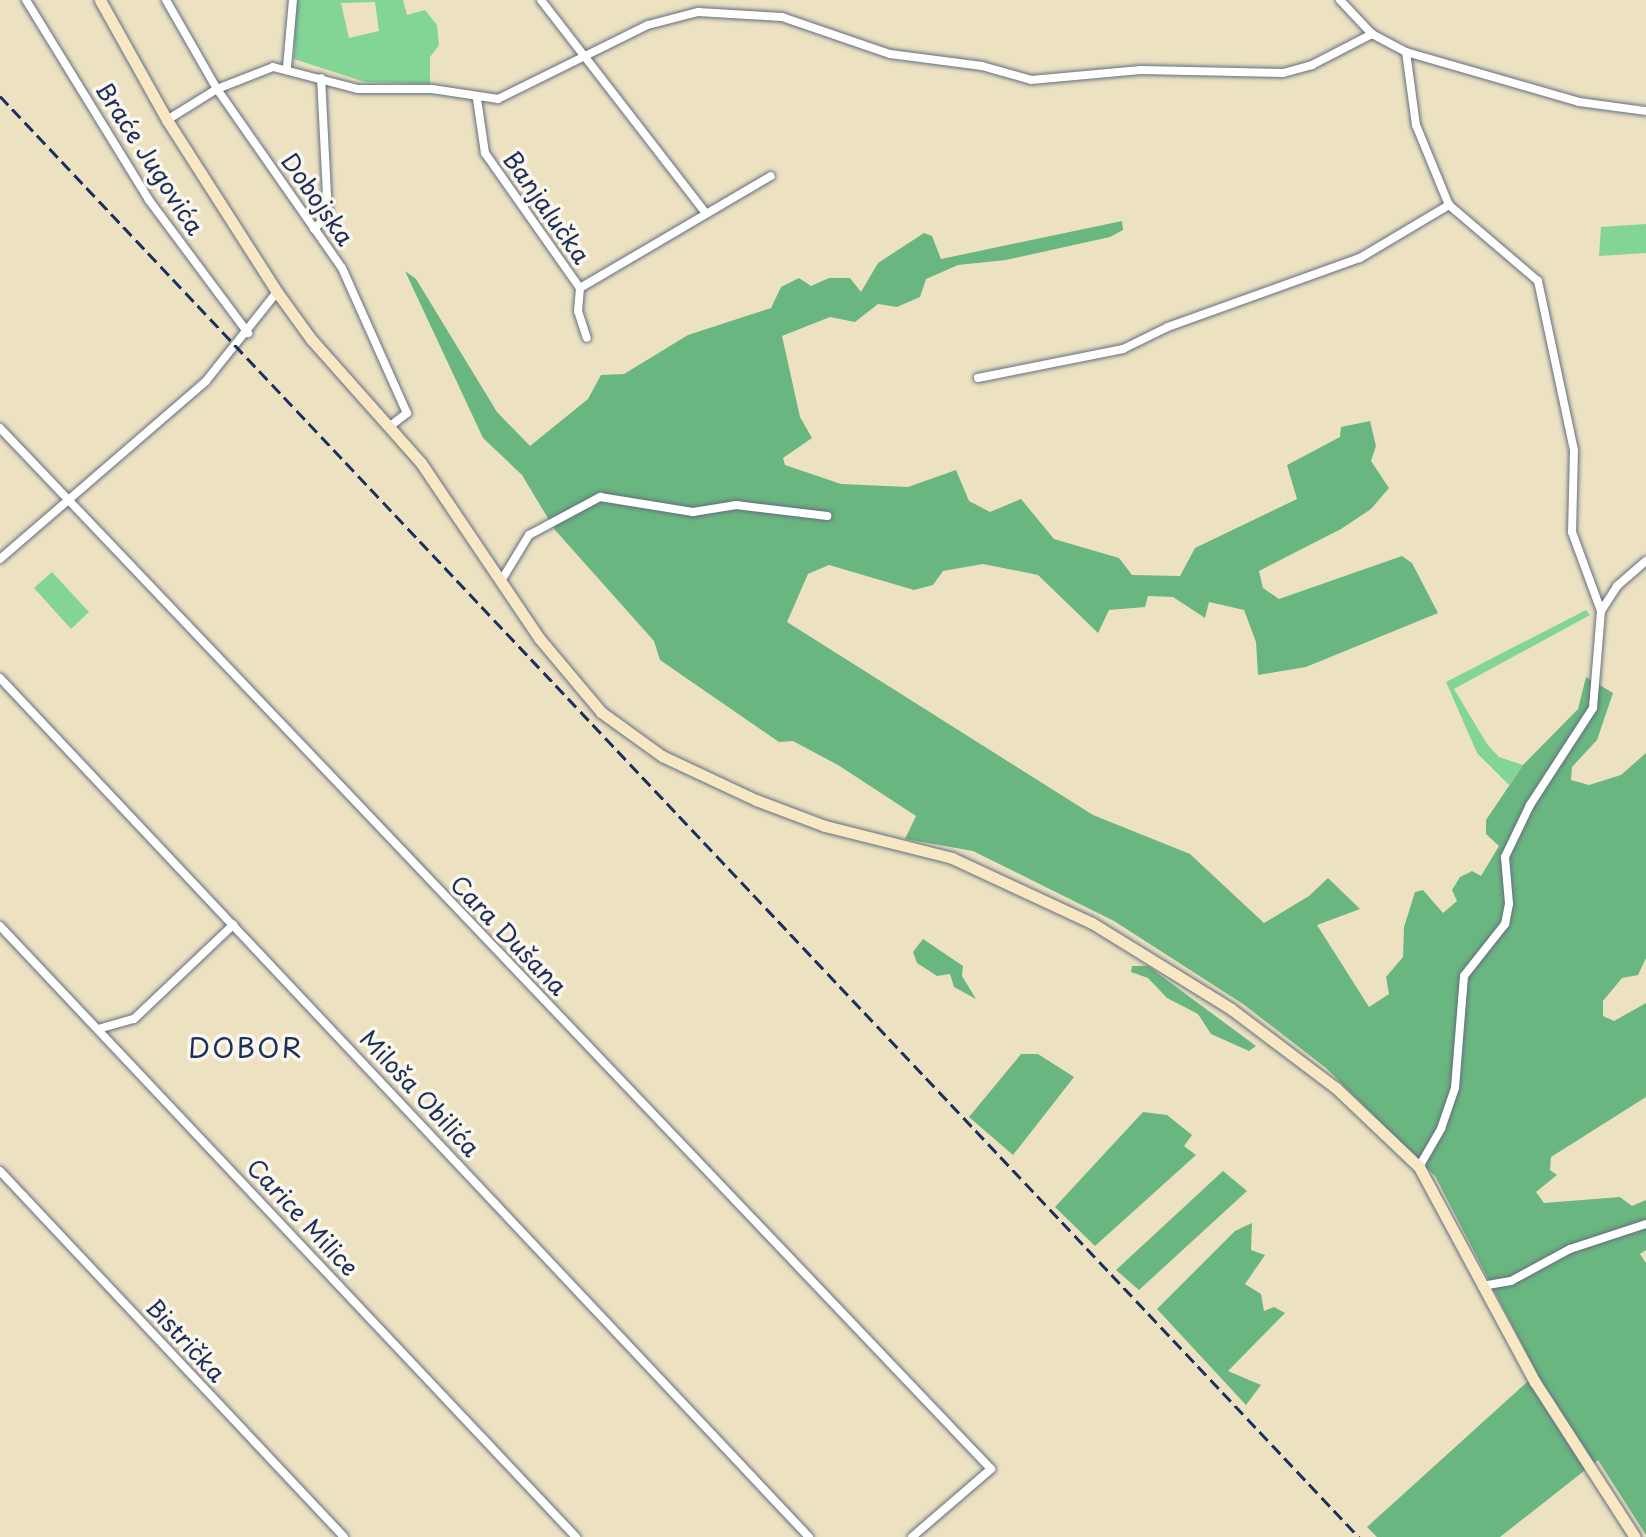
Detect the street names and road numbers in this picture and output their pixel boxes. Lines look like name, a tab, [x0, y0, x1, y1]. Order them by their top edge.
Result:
street label: Braće Jugovića	[90, 76, 210, 240]
street label: Banjalučka	[498, 145, 596, 269]
street label: Dobojska	[276, 147, 360, 251]
street label: Cara Dušana	[445, 869, 573, 1001]
street label: Miloša Obilića	[354, 1024, 486, 1162]
street label: Carice Milice	[241, 1152, 365, 1282]
street label: Bistrička	[140, 1293, 232, 1387]

